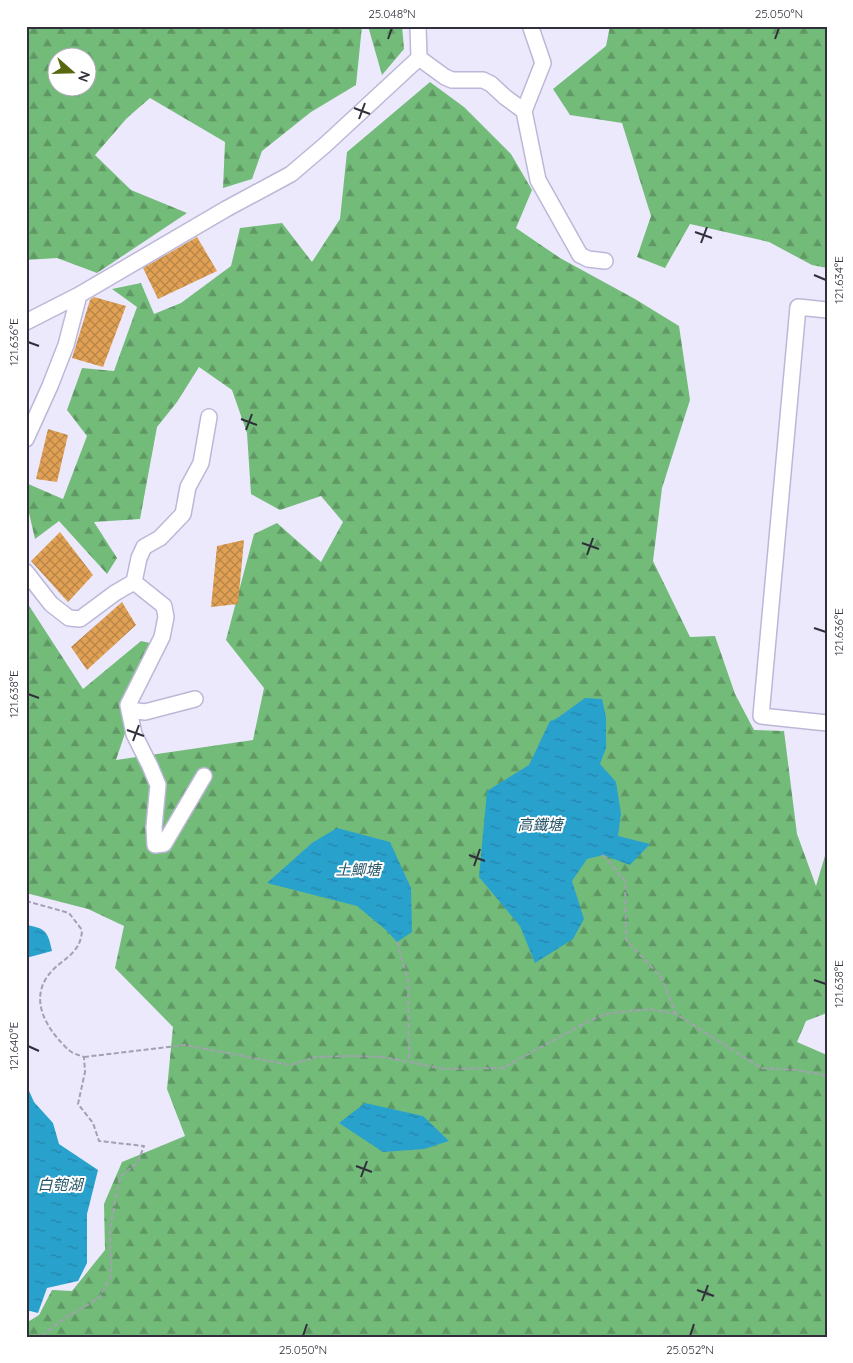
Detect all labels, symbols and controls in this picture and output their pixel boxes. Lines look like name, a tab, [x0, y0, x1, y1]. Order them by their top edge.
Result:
text: 25.048°N	[368, 6, 416, 21]
text: 25.050°N	[755, 6, 803, 21]
north arrow	[48, 48, 98, 98]
text: N	[74, 69, 94, 84]
text: 121.634°E	[831, 256, 846, 304]
text: 121.636°E	[6, 318, 21, 366]
text: 121.636°E	[831, 608, 846, 656]
text: 121.638°E	[6, 670, 21, 718]
water label: 高鐵塘	[517, 815, 565, 834]
water label: 土鯽塘	[335, 860, 383, 879]
text: 121.638°E	[831, 960, 846, 1008]
text: 121.640°E	[6, 1022, 21, 1070]
water label: 白匏湖	[37, 1175, 84, 1194]
text: 25.050°N	[279, 1342, 327, 1357]
text: 25.052°N	[666, 1342, 714, 1357]

